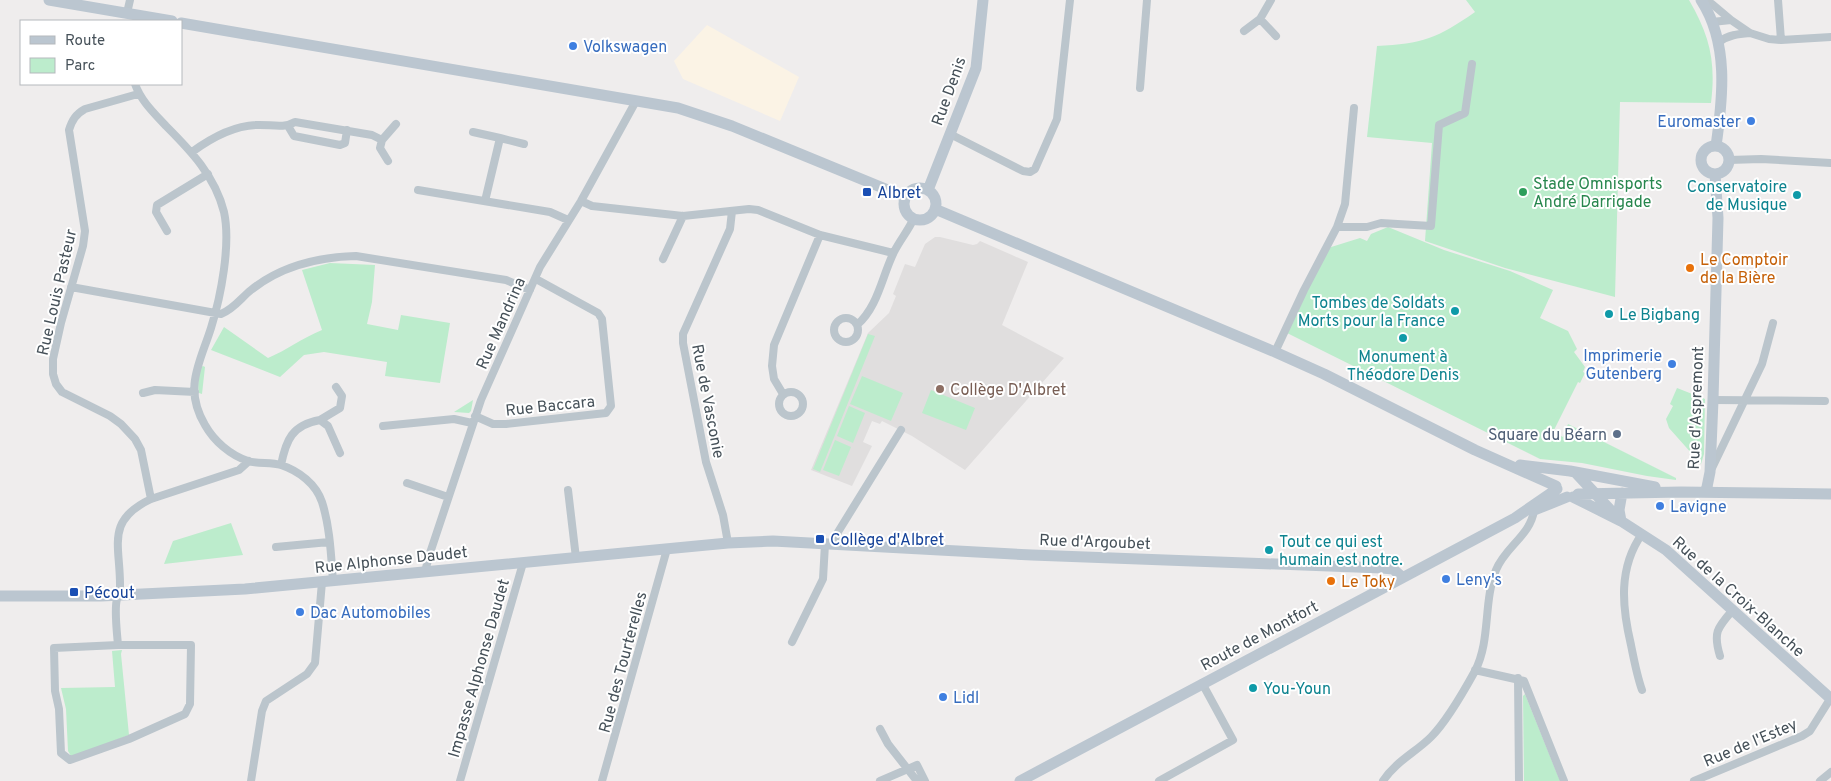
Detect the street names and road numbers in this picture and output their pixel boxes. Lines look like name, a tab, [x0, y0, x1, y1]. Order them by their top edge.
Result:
street label: Rue Denis	[928, 55, 972, 129]
street label: Rue Louis Pasteur	[34, 227, 82, 358]
street label: Rue Mandrina	[473, 275, 531, 373]
street label: Rue de Vasconie	[686, 342, 728, 460]
street label: Rue d'Aspremont	[1685, 346, 1709, 470]
street label: Rue Baccara	[504, 392, 596, 422]
street label: Rue d'Argoubet	[1039, 531, 1151, 555]
street label: Rue de la Croix-Blanche	[1667, 533, 1808, 662]
street label: Rue Alphonse Daudet	[314, 543, 469, 579]
street label: Impasse Alphonse Daudet	[445, 577, 515, 760]
street label: Rue des Tourterelles	[595, 590, 652, 735]
street label: Route de Montfort	[1198, 597, 1322, 676]
street label: Rue de l'Estey	[1701, 715, 1801, 773]

